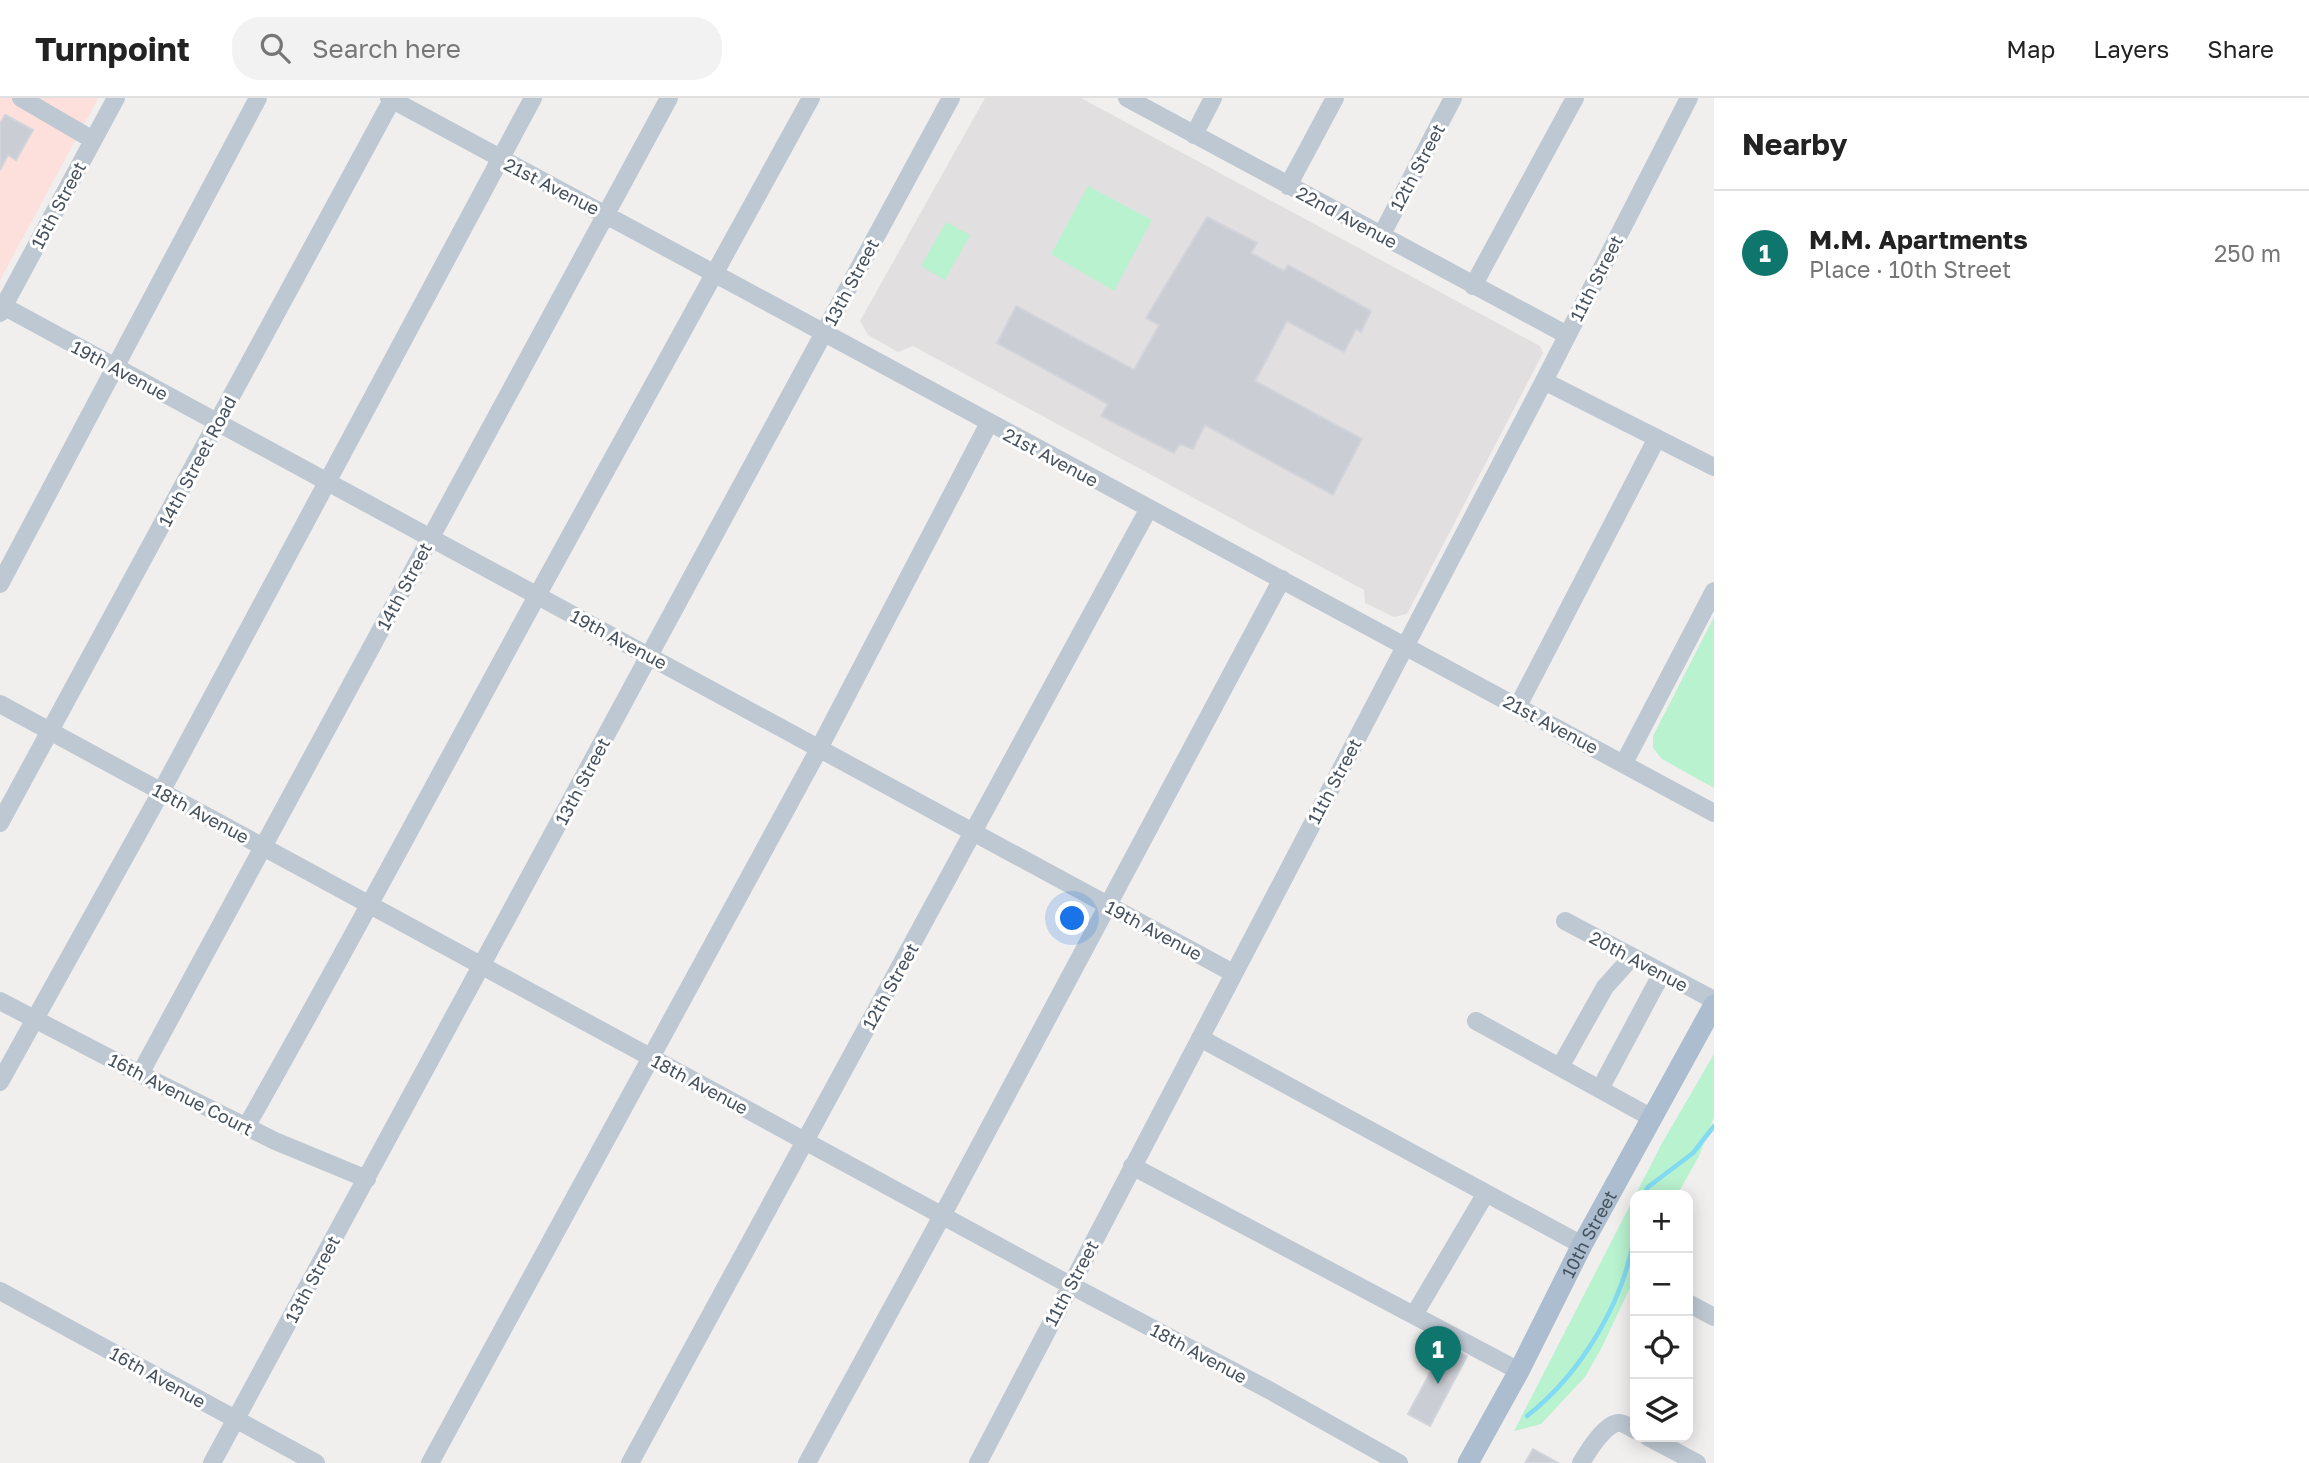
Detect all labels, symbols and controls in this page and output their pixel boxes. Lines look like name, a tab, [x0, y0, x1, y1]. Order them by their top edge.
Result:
search box	[232, 17, 722, 80]
text: Turnpoint	[35, 29, 190, 68]
icon: search	[256, 29, 294, 67]
text: Search here	[312, 33, 461, 64]
text: Map	[2006, 34, 2055, 63]
text: Layers	[2093, 34, 2169, 63]
text: Share	[2207, 34, 2274, 63]
street label: 12th Street	[1385, 120, 1449, 214]
text: Nearby	[1742, 126, 1847, 162]
street label: 21st Avenue	[501, 153, 603, 219]
street label: 15th Street	[26, 158, 90, 252]
street label: 22nd Avenue	[1293, 181, 1401, 253]
text: M.M. Apartments	[1809, 224, 2028, 255]
street label: 11th Street	[1565, 231, 1627, 325]
street label: 13th Street	[819, 235, 883, 329]
text: 1	[1759, 239, 1771, 267]
text: 250 m	[2214, 239, 2281, 267]
text: Place · 10th Street	[1809, 255, 2011, 283]
street label: 19th Avenue	[68, 335, 172, 405]
street label: 14th Street Road	[153, 392, 241, 530]
street label: 21st Avenue	[1000, 423, 1102, 491]
street label: 14th Street	[372, 539, 436, 633]
street label: 19th Avenue	[567, 604, 671, 674]
street label: 21st Avenue	[1500, 690, 1602, 758]
street label: 13th Street	[550, 734, 614, 828]
street label: 11th Street	[1302, 735, 1366, 827]
street label: 18th Avenue	[149, 778, 253, 848]
street label: 19th Avenue	[1102, 895, 1206, 965]
your location	[1055, 901, 1089, 935]
street label: 20th Avenue	[1586, 926, 1692, 996]
street label: 12th Street	[857, 939, 923, 1033]
street label: 16th Avenue Court	[105, 1048, 257, 1140]
street label: 18th Avenue	[648, 1049, 752, 1119]
street label: 10th Street	[1556, 1186, 1621, 1281]
map controls	[1630, 1190, 1693, 1442]
button: +	[1630, 1190, 1693, 1253]
street label: 13th Street	[280, 1232, 344, 1326]
street label: 11th Street	[1039, 1237, 1103, 1329]
button: −	[1630, 1253, 1693, 1316]
button: locate	[1630, 1316, 1693, 1379]
street label: 18th Avenue	[1147, 1318, 1251, 1388]
pin: 1	[1415, 1326, 1461, 1384]
street label: 16th Avenue	[106, 1342, 210, 1412]
button: layers	[1630, 1379, 1693, 1442]

